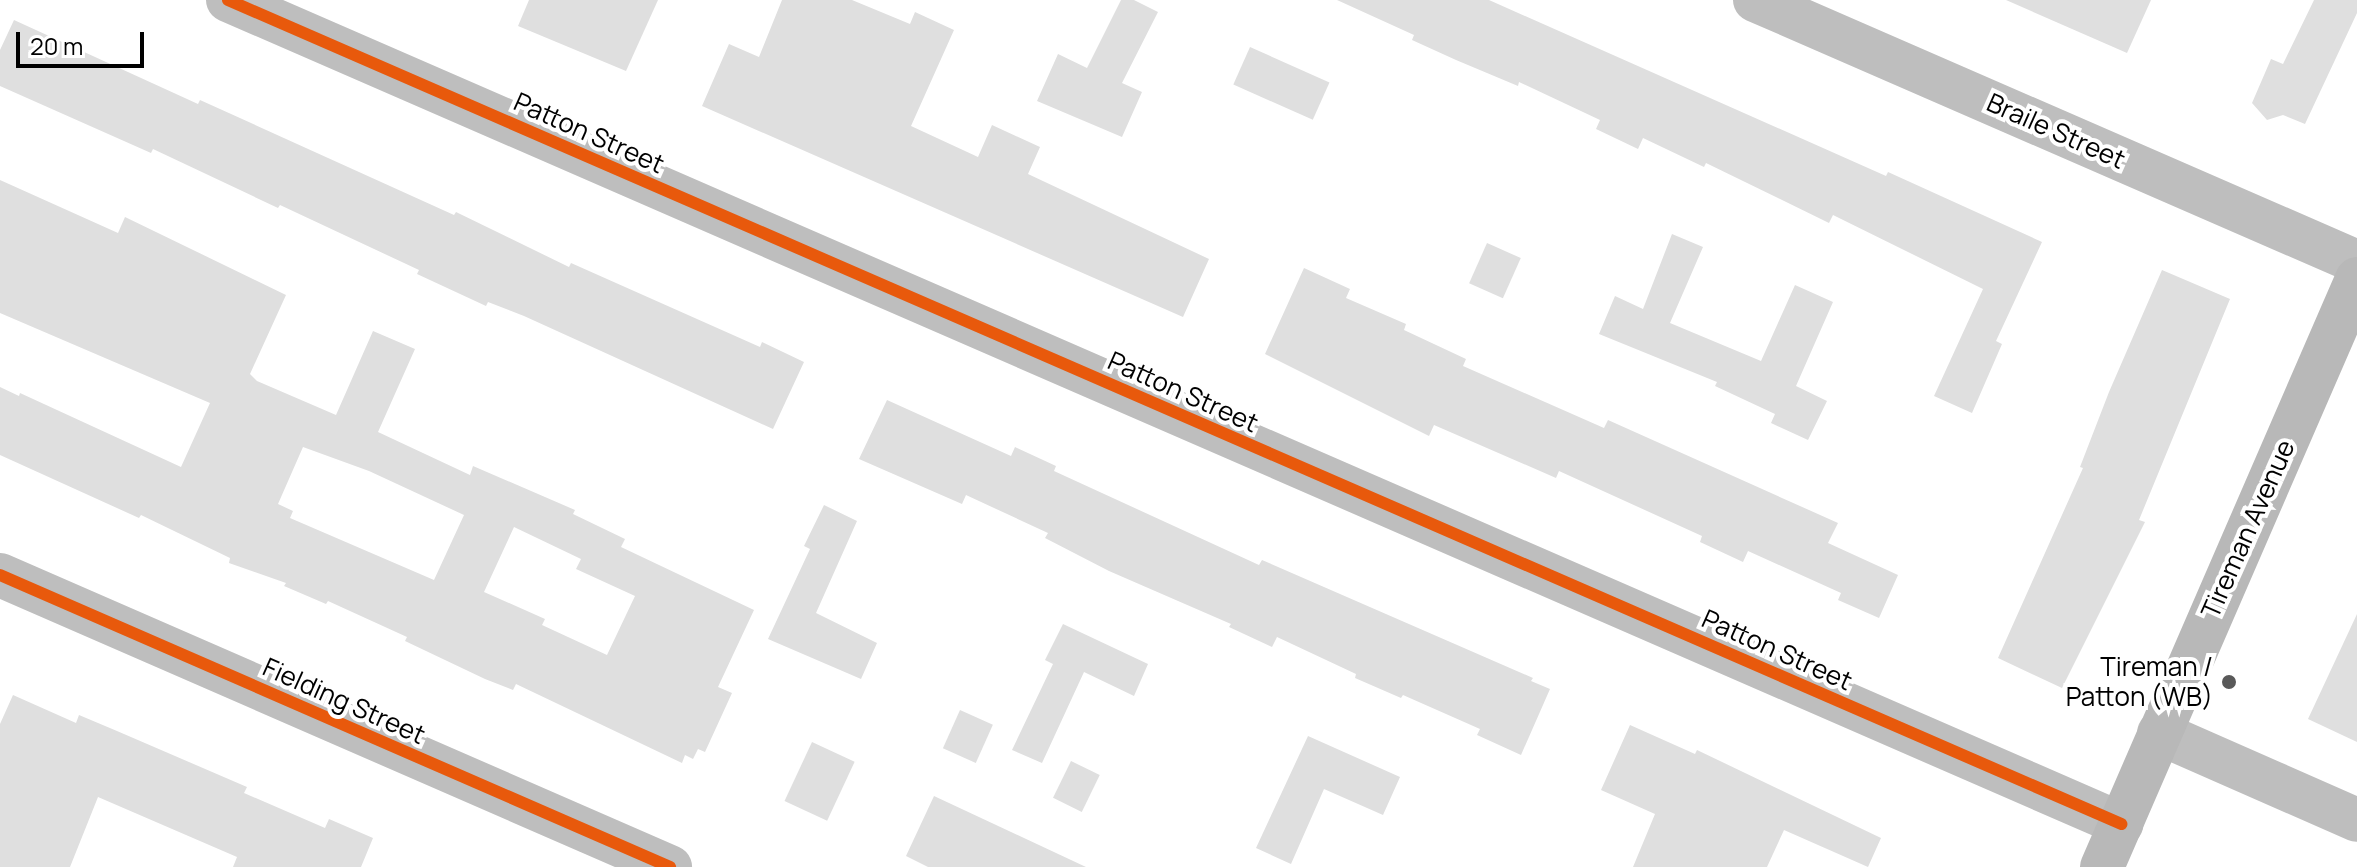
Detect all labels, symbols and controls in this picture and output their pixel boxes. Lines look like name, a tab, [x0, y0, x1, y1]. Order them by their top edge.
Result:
scale bar	[20, 16, 148, 66]
text: 20 m	[30, 29, 83, 62]
street label: Patton Street	[509, 86, 669, 180]
street label: Braile Street	[1982, 87, 2130, 175]
street label: Patton Street	[1103, 345, 1263, 439]
street label: Tireman Avenue	[2195, 435, 2301, 623]
street label: Patton Street	[1697, 603, 1857, 697]
street label: Fielding Street	[258, 651, 430, 751]
place label: Tireman / Patton (WB)	[2066, 651, 2213, 712]
marker: Tireman / Patton (WB)	[2220, 673, 2238, 691]

